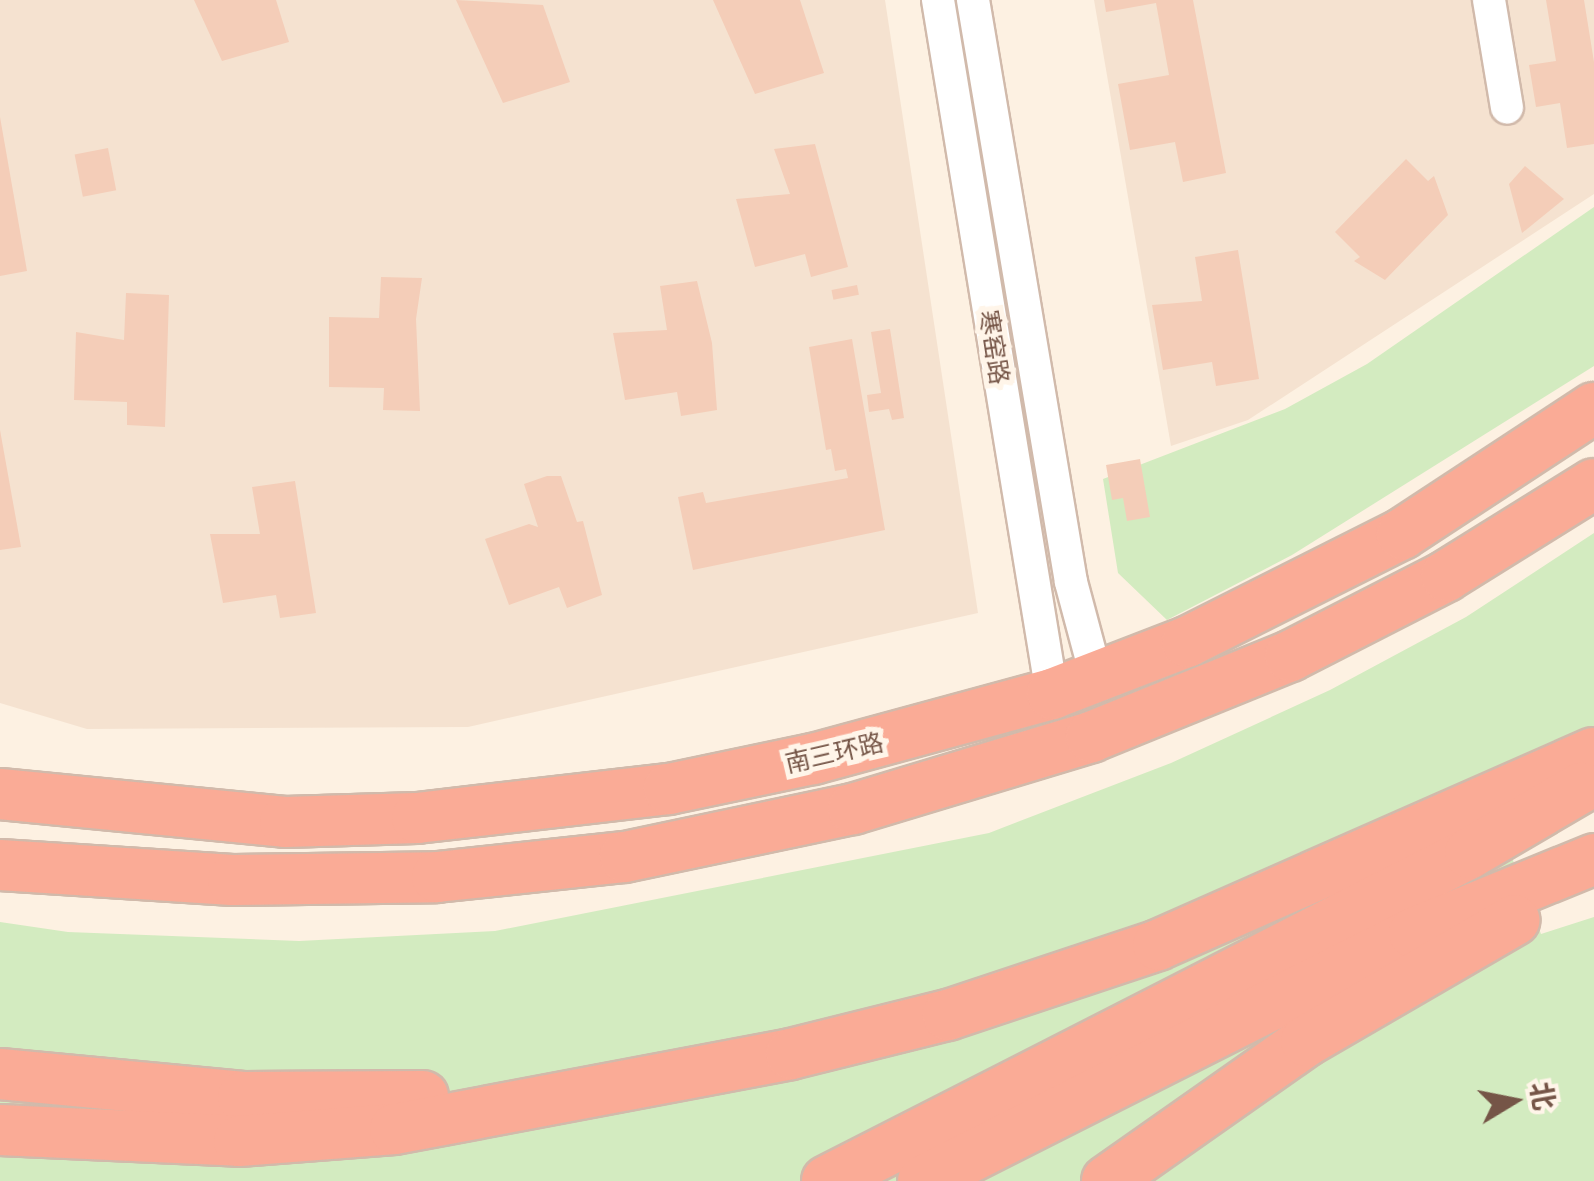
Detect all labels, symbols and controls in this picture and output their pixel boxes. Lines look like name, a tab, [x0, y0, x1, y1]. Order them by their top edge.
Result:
street label: 寒窑路	[974, 308, 1016, 386]
street label: 南三环路	[782, 726, 886, 778]
north arrow	[1464, 1051, 1564, 1151]
text: 北	[1524, 1079, 1563, 1113]

